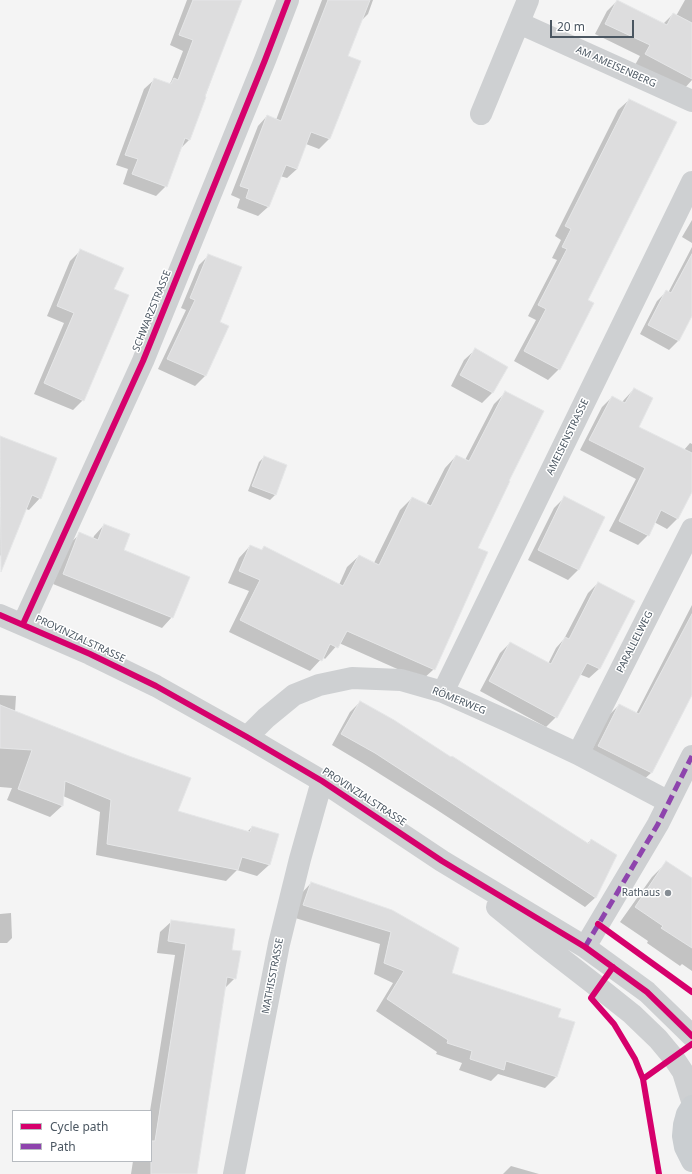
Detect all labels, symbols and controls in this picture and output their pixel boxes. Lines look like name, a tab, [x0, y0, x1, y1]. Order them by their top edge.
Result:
scale bar	[552, 12, 636, 38]
text: 20 m	[557, 18, 585, 35]
street label: AM AMEISENBERG	[574, 44, 658, 90]
street label: SCHWARZSTRASSE	[130, 269, 174, 353]
street label: AMEISENSTRASSE	[544, 397, 592, 477]
street label: PARALLELWEG	[614, 609, 656, 675]
street label: PROVINZIALSTRASSE	[33, 613, 127, 665]
street label: RÖMERWEG	[430, 685, 488, 717]
street label: PROVINZIALSTRASSE	[320, 765, 408, 829]
place label: Rathaus	[622, 887, 660, 899]
marker: Rathaus	[663, 888, 673, 898]
street label: MATHISSTRASSE	[260, 937, 286, 1015]
legend	[12, 1110, 152, 1162]
text: Cycle path	[50, 1118, 108, 1135]
text: Path	[50, 1138, 76, 1155]

